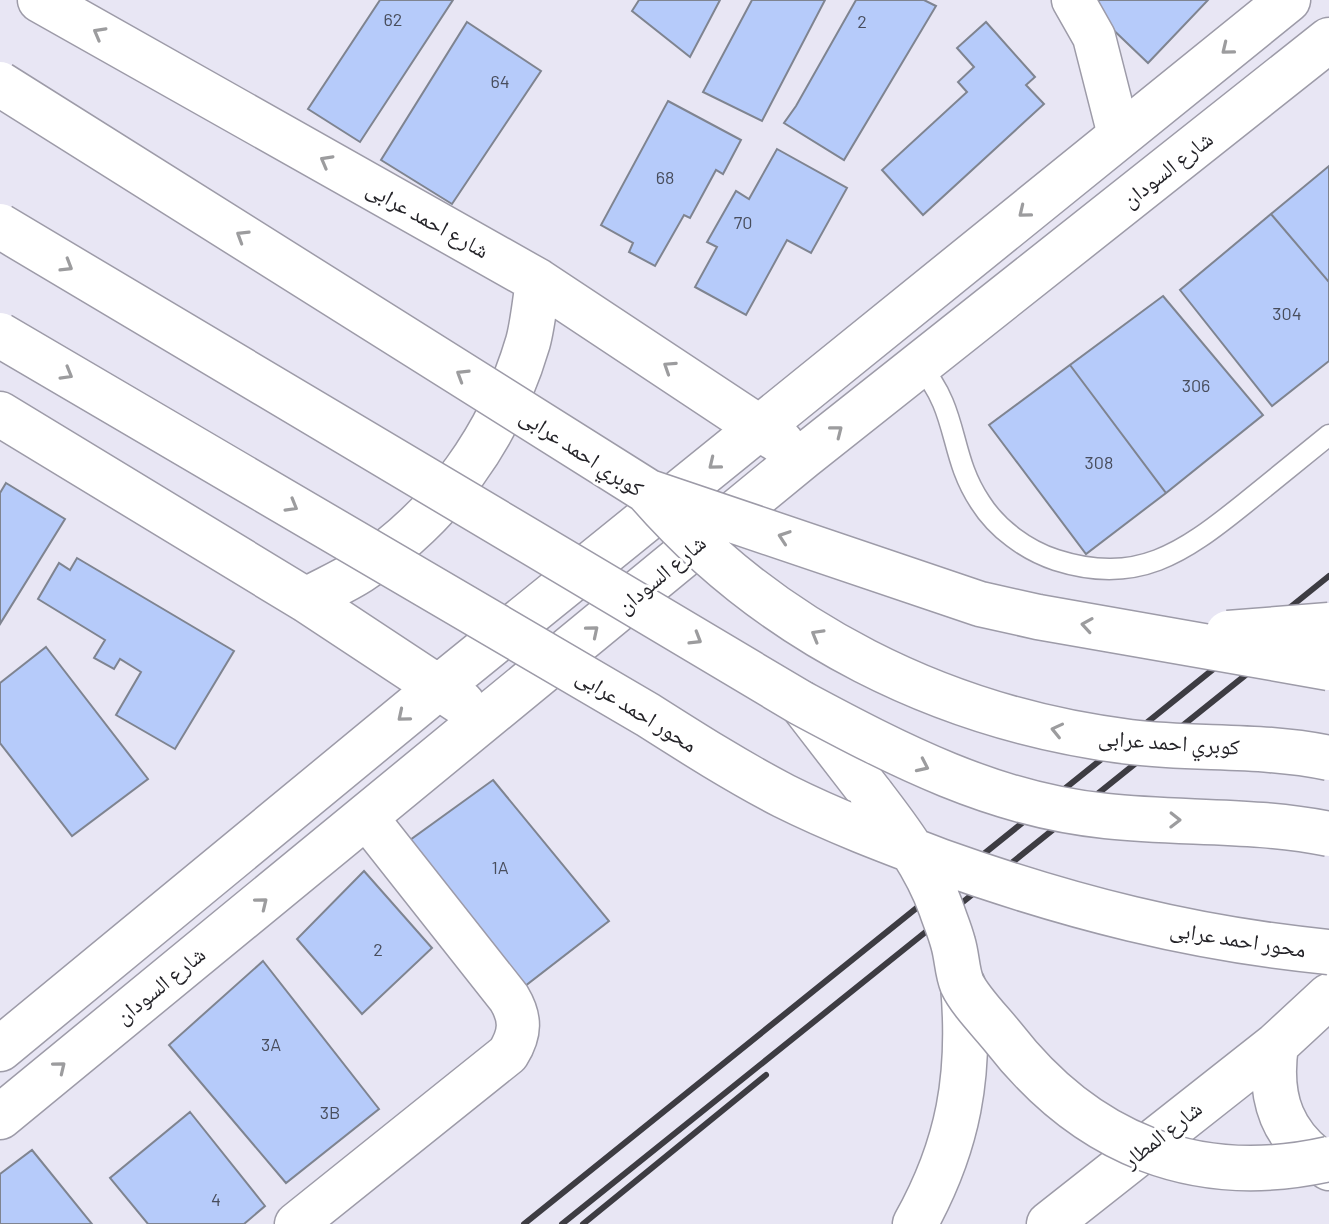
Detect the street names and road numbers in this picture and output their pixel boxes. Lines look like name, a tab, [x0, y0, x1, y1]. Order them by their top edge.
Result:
street label: شارع السودان	[1116, 125, 1218, 213]
street label: شارع احمد عرابى	[362, 174, 494, 264]
street label: كوبري احمد عرابى	[513, 402, 649, 505]
street label: شارع السودان	[611, 528, 711, 620]
street label: محور احمد عرابى	[571, 662, 703, 758]
street label: كوبري احمد عرابى	[1097, 723, 1241, 764]
street label: محور احمد عرابى	[1168, 914, 1308, 964]
street label: شارع السودان	[109, 940, 211, 1030]
street label: شارع المطار	[1116, 1094, 1207, 1174]

